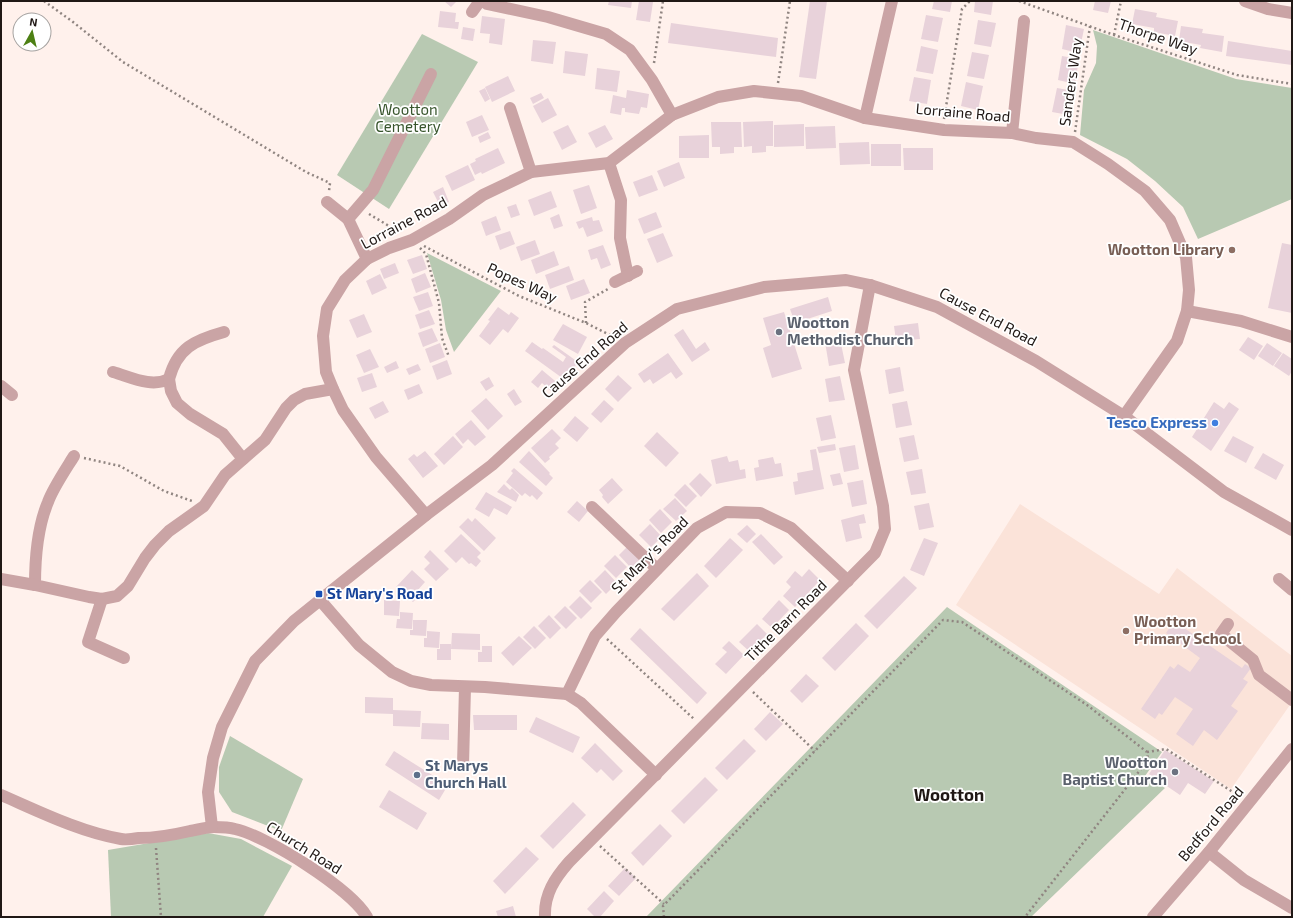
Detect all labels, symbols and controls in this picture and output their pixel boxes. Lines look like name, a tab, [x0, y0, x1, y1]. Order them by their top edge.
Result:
north arrow	[12, 12, 52, 52]
street label: Thorpe Way	[1117, 14, 1200, 58]
text: N	[29, 15, 38, 29]
street label: Sanders Way	[1055, 36, 1085, 127]
street label: Lorraine Road	[915, 99, 1011, 125]
park label: Wootton Cemetery	[375, 100, 441, 135]
street label: Lorraine Road	[357, 192, 450, 252]
place label: Wootton Library	[1108, 240, 1225, 259]
marker: Wootton Library	[1227, 245, 1237, 255]
street label: Popes Way	[485, 258, 560, 306]
street label: Cause End Road	[937, 283, 1040, 349]
place label: Wootton Methodist Church	[787, 313, 913, 348]
street label: Cause End Road	[538, 317, 631, 401]
marker: Wootton Methodist Church	[774, 327, 784, 337]
place label: Tesco Express	[1107, 413, 1207, 431]
marker: Tesco Express	[1210, 418, 1220, 428]
street label: St Mary's Road	[607, 512, 691, 596]
street label: Tithe Barn Road	[741, 576, 830, 665]
place label: St Mary's Road	[327, 584, 433, 603]
marker: St Mary's Road	[314, 589, 324, 599]
place label: Wootton Primary School	[1134, 612, 1242, 648]
marker: Wootton Primary School	[1121, 626, 1131, 636]
place label: Wootton Baptist Church	[1063, 753, 1167, 788]
place label: St Marys Church Hall	[425, 756, 507, 791]
marker: Wootton Baptist Church	[1170, 767, 1180, 777]
marker: St Marys Church Hall	[412, 770, 422, 780]
street label: Bedford Road	[1174, 782, 1247, 865]
district label: Wootton	[914, 784, 984, 804]
street label: Church Road	[263, 817, 346, 877]

